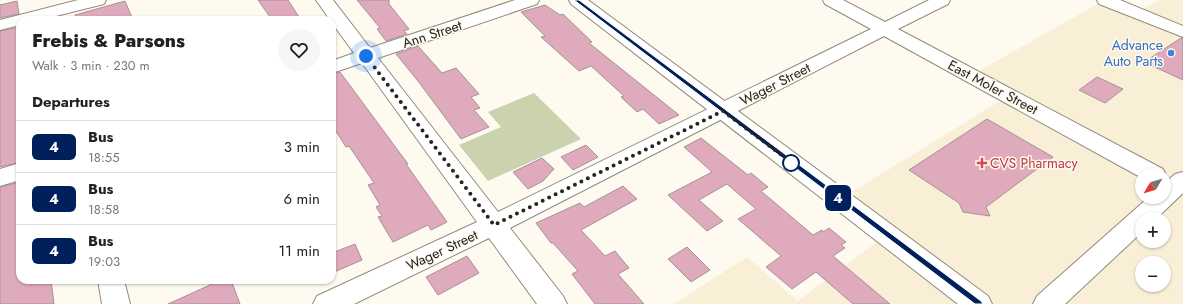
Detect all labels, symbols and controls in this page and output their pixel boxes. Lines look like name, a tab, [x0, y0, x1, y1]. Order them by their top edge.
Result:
street label: Ann Street	[400, 15, 465, 53]
text: Frebis & Parsons	[32, 27, 185, 54]
button: heart	[278, 29, 320, 71]
place label: Advance Auto Parts	[1104, 35, 1163, 71]
your location	[356, 46, 376, 66]
marker: Advance Auto Parts	[1166, 48, 1176, 58]
street label: East Moler Street	[944, 55, 1042, 119]
text: Walk · 3 min · 230 m	[32, 56, 150, 75]
street label: Wager Street	[736, 57, 814, 110]
text: Departures	[32, 91, 110, 113]
text: Bus	[88, 126, 113, 148]
text: 3 min	[284, 136, 320, 158]
text: 4	[49, 137, 59, 157]
text: 18:55	[88, 148, 120, 167]
place label: CVS Pharmacy	[990, 153, 1078, 173]
unlabelled marker	[782, 154, 800, 172]
marker: CVS Pharmacy	[977, 158, 987, 168]
north arrow	[1135, 168, 1171, 204]
map controls	[1135, 168, 1171, 292]
text: Bus	[88, 178, 113, 200]
line badge: 4	[825, 185, 851, 211]
text: 6 min	[283, 188, 320, 210]
text: 4	[833, 188, 843, 208]
text: 4	[49, 189, 59, 209]
text: 18:58	[88, 200, 119, 219]
button: +	[1135, 212, 1171, 248]
street label: Wager Street	[403, 224, 482, 275]
text: Bus	[88, 230, 113, 252]
text: 11 min	[279, 240, 320, 262]
text: 4	[49, 241, 59, 261]
text: 19:03	[88, 252, 120, 271]
button: −	[1135, 256, 1171, 292]

